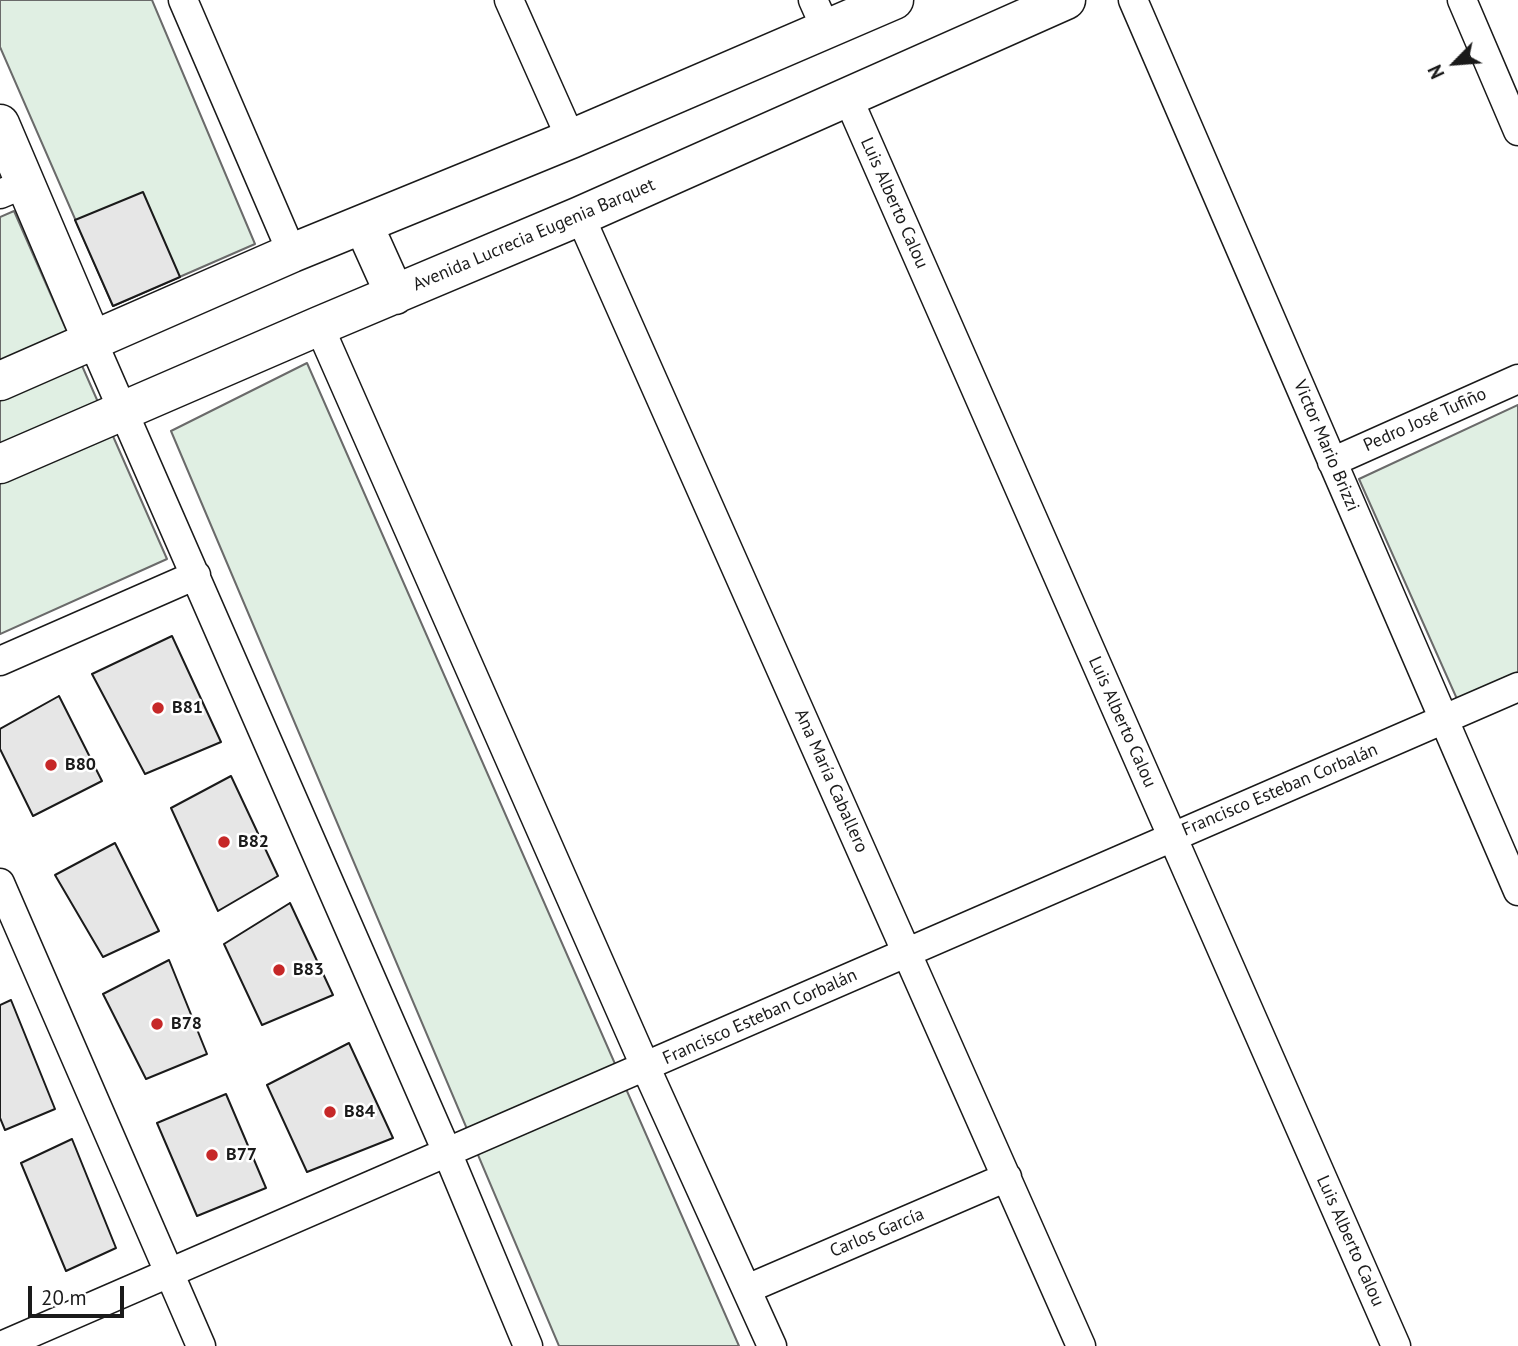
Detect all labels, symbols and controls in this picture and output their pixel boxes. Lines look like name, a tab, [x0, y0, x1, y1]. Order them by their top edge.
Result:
north arrow	[1420, 28, 1490, 98]
text: N	[1422, 61, 1449, 83]
street label: Luis Alberto Calou	[855, 134, 933, 272]
street label: Avenida Lucrecia Eugenia Barquet	[410, 174, 658, 296]
street label: Victor Mario Brizzi	[1289, 377, 1363, 515]
street label: Pedro José Tufiño	[1360, 383, 1490, 457]
street label: Luis Alberto Calou	[1083, 653, 1161, 791]
place label: B81	[172, 697, 203, 719]
marker: B81	[150, 700, 166, 716]
street label: Ana María Caballero	[790, 706, 872, 856]
street label: Francisco Esteban Corbalán	[1179, 739, 1381, 841]
place label: B80	[65, 754, 96, 776]
marker: B80	[43, 757, 59, 773]
place label: B82	[238, 831, 269, 853]
marker: B82	[216, 834, 232, 850]
place label: B83	[293, 959, 324, 981]
marker: B83	[271, 962, 287, 978]
street label: Francisco Esteban Corbalán	[659, 964, 861, 1070]
place label: B78	[171, 1013, 202, 1035]
marker: B78	[149, 1016, 165, 1032]
place label: B84	[344, 1101, 375, 1123]
marker: B84	[322, 1104, 338, 1120]
place label: B77	[226, 1144, 257, 1166]
marker: B77	[204, 1147, 220, 1163]
street label: Luis Alberto Calou	[1311, 1172, 1389, 1310]
street label: Carlos García	[827, 1203, 927, 1263]
scale bar	[32, 1272, 128, 1316]
text: 20 m	[41, 1284, 87, 1311]

